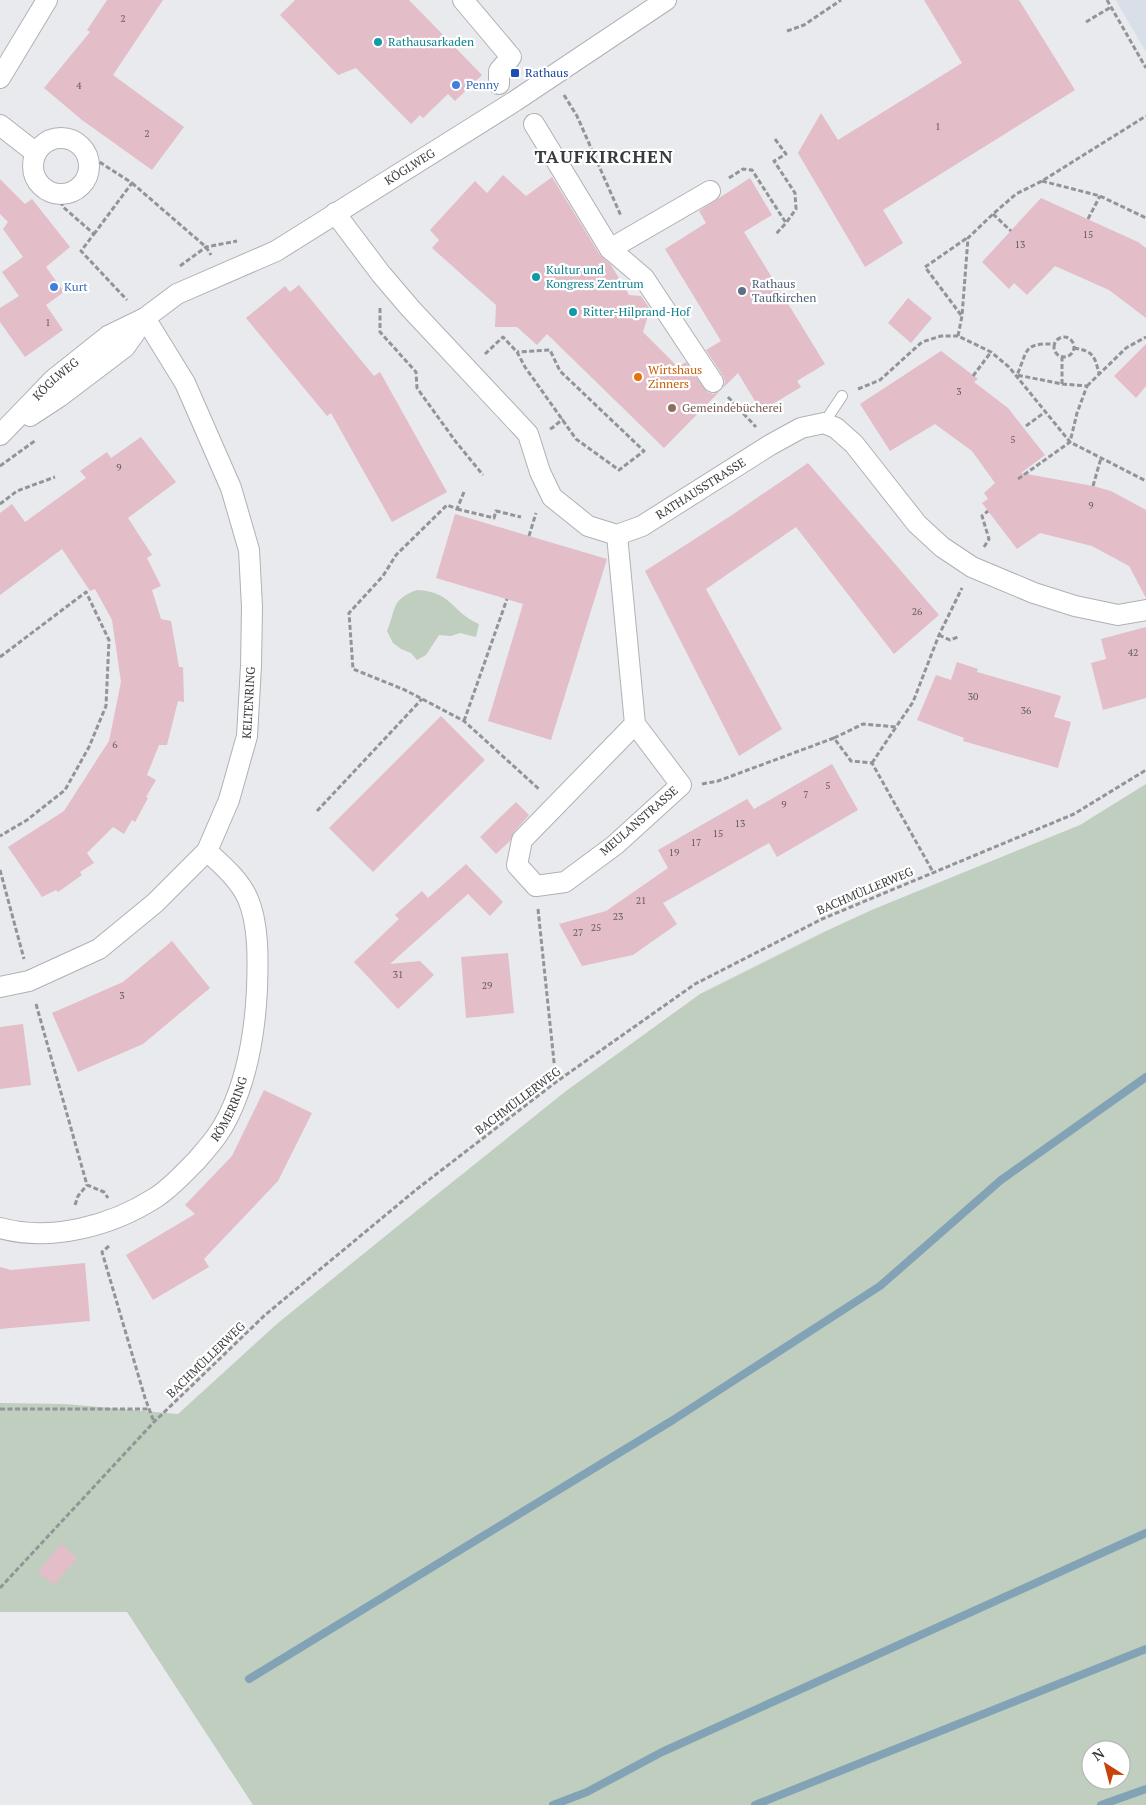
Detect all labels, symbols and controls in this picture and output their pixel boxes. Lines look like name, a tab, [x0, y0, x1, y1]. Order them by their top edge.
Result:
house number: 2	[120, 12, 126, 25]
place label: Rathausarkaden	[388, 34, 474, 49]
marker: Rathausarkaden	[372, 36, 384, 48]
place label: Rathaus	[525, 65, 568, 80]
marker: Rathaus	[509, 67, 521, 79]
place label: Penny	[466, 77, 500, 92]
house number: 4	[76, 79, 82, 92]
marker: Penny	[450, 79, 462, 91]
house number: 1	[935, 120, 941, 133]
house number: 2	[144, 127, 150, 140]
district label: TAUFKIRCHEN	[534, 144, 674, 168]
street label: KÖGLWEG	[382, 145, 438, 188]
house number: 15	[1083, 228, 1093, 241]
house number: 13	[1015, 238, 1025, 251]
place label: Kultur und Kongress Zentrum	[546, 262, 644, 291]
marker: Kultur und Kongress Zentrum	[530, 271, 542, 283]
place label: Rathaus Taufkirchen	[752, 276, 816, 305]
place label: Kurt	[64, 279, 88, 294]
marker: Kurt	[48, 281, 60, 293]
marker: Rathaus Taufkirchen	[736, 285, 748, 297]
place label: Ritter-Hilprand-Hof	[583, 304, 691, 319]
marker: Ritter-Hilprand-Hof	[567, 306, 579, 318]
house number: 1	[45, 316, 51, 329]
street label: KÖGLWEG	[29, 354, 82, 403]
place label: Wirtshaus Zinners	[648, 362, 702, 391]
marker: Wirtshaus Zinners	[632, 371, 644, 383]
house number: 3	[956, 385, 962, 398]
place label: Gemeindebücherei	[682, 400, 783, 415]
marker: Gemeindebücherei	[666, 402, 678, 414]
house number: 5	[1010, 433, 1016, 446]
street label: RATHAUSSTRASSE	[653, 454, 748, 522]
house number: 9	[116, 461, 122, 474]
house number: 9	[1088, 499, 1094, 512]
house number: 26	[912, 605, 923, 618]
house number: 42	[1128, 646, 1138, 659]
street label: KELTENRING	[239, 665, 258, 739]
house number: 30	[968, 690, 978, 703]
house number: 36	[1021, 704, 1032, 717]
house number: 6	[112, 738, 118, 751]
house number: 5	[825, 779, 831, 792]
street label: MEULANSTRASSE	[597, 783, 681, 859]
house number: 7	[803, 788, 809, 801]
house number: 9	[781, 798, 787, 811]
house number: 13	[735, 817, 745, 830]
house number: 15	[713, 827, 723, 840]
house number: 17	[691, 836, 701, 849]
house number: 19	[669, 846, 679, 859]
street label: BACHMÜLLERWEG	[814, 863, 916, 918]
house number: 21	[636, 894, 646, 907]
house number: 23	[613, 910, 623, 923]
house number: 25	[591, 921, 601, 934]
house number: 27	[573, 926, 583, 939]
house number: 31	[393, 968, 403, 981]
house number: 29	[482, 979, 492, 992]
house number: 3	[119, 989, 125, 1002]
street label: BACHMÜLLERWEG	[472, 1063, 564, 1138]
street label: RÖMERRING	[207, 1074, 250, 1144]
street label: BACHMÜLLERWEG	[163, 1318, 249, 1401]
north arrow	[1081, 1740, 1131, 1790]
text: N	[1088, 1743, 1108, 1765]

